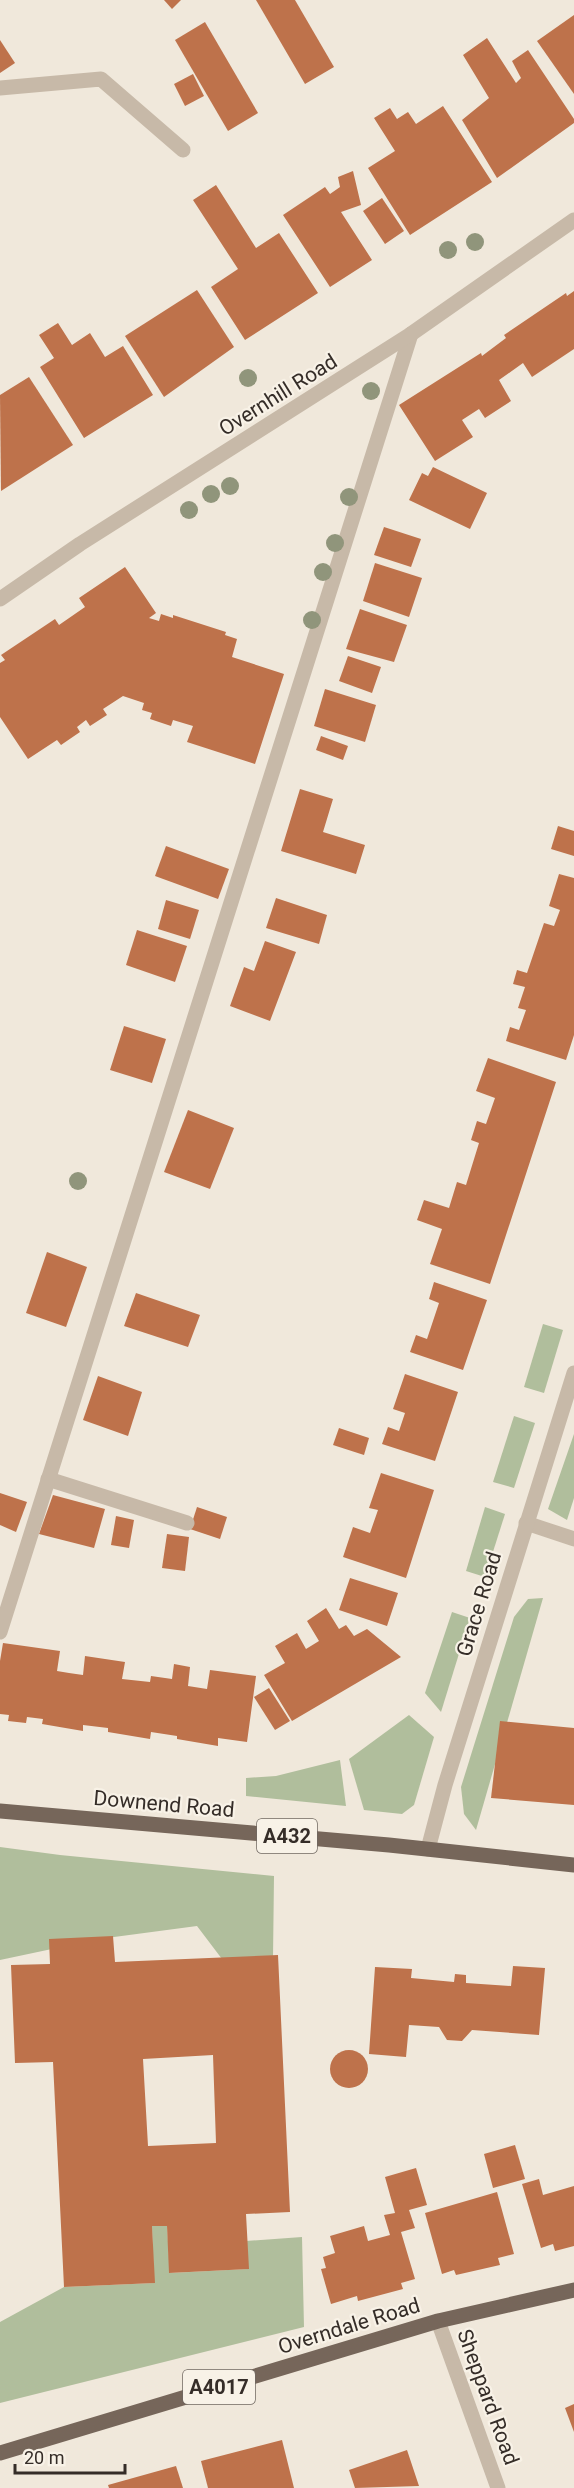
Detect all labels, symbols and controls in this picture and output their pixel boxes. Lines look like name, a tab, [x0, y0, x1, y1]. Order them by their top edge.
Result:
street label: Overnhill Road	[215, 349, 341, 441]
street label: Grace Road	[452, 1549, 506, 1659]
street label: Downend Road	[93, 1786, 235, 1822]
road number: A432	[257, 1819, 317, 1853]
street label: Overndale Road	[275, 2293, 423, 2359]
street label: Sheppard Road	[452, 2326, 524, 2468]
road number: A4017	[183, 2370, 255, 2404]
scale bar	[15, 2437, 124, 2475]
text: 20 m	[24, 2447, 64, 2468]

